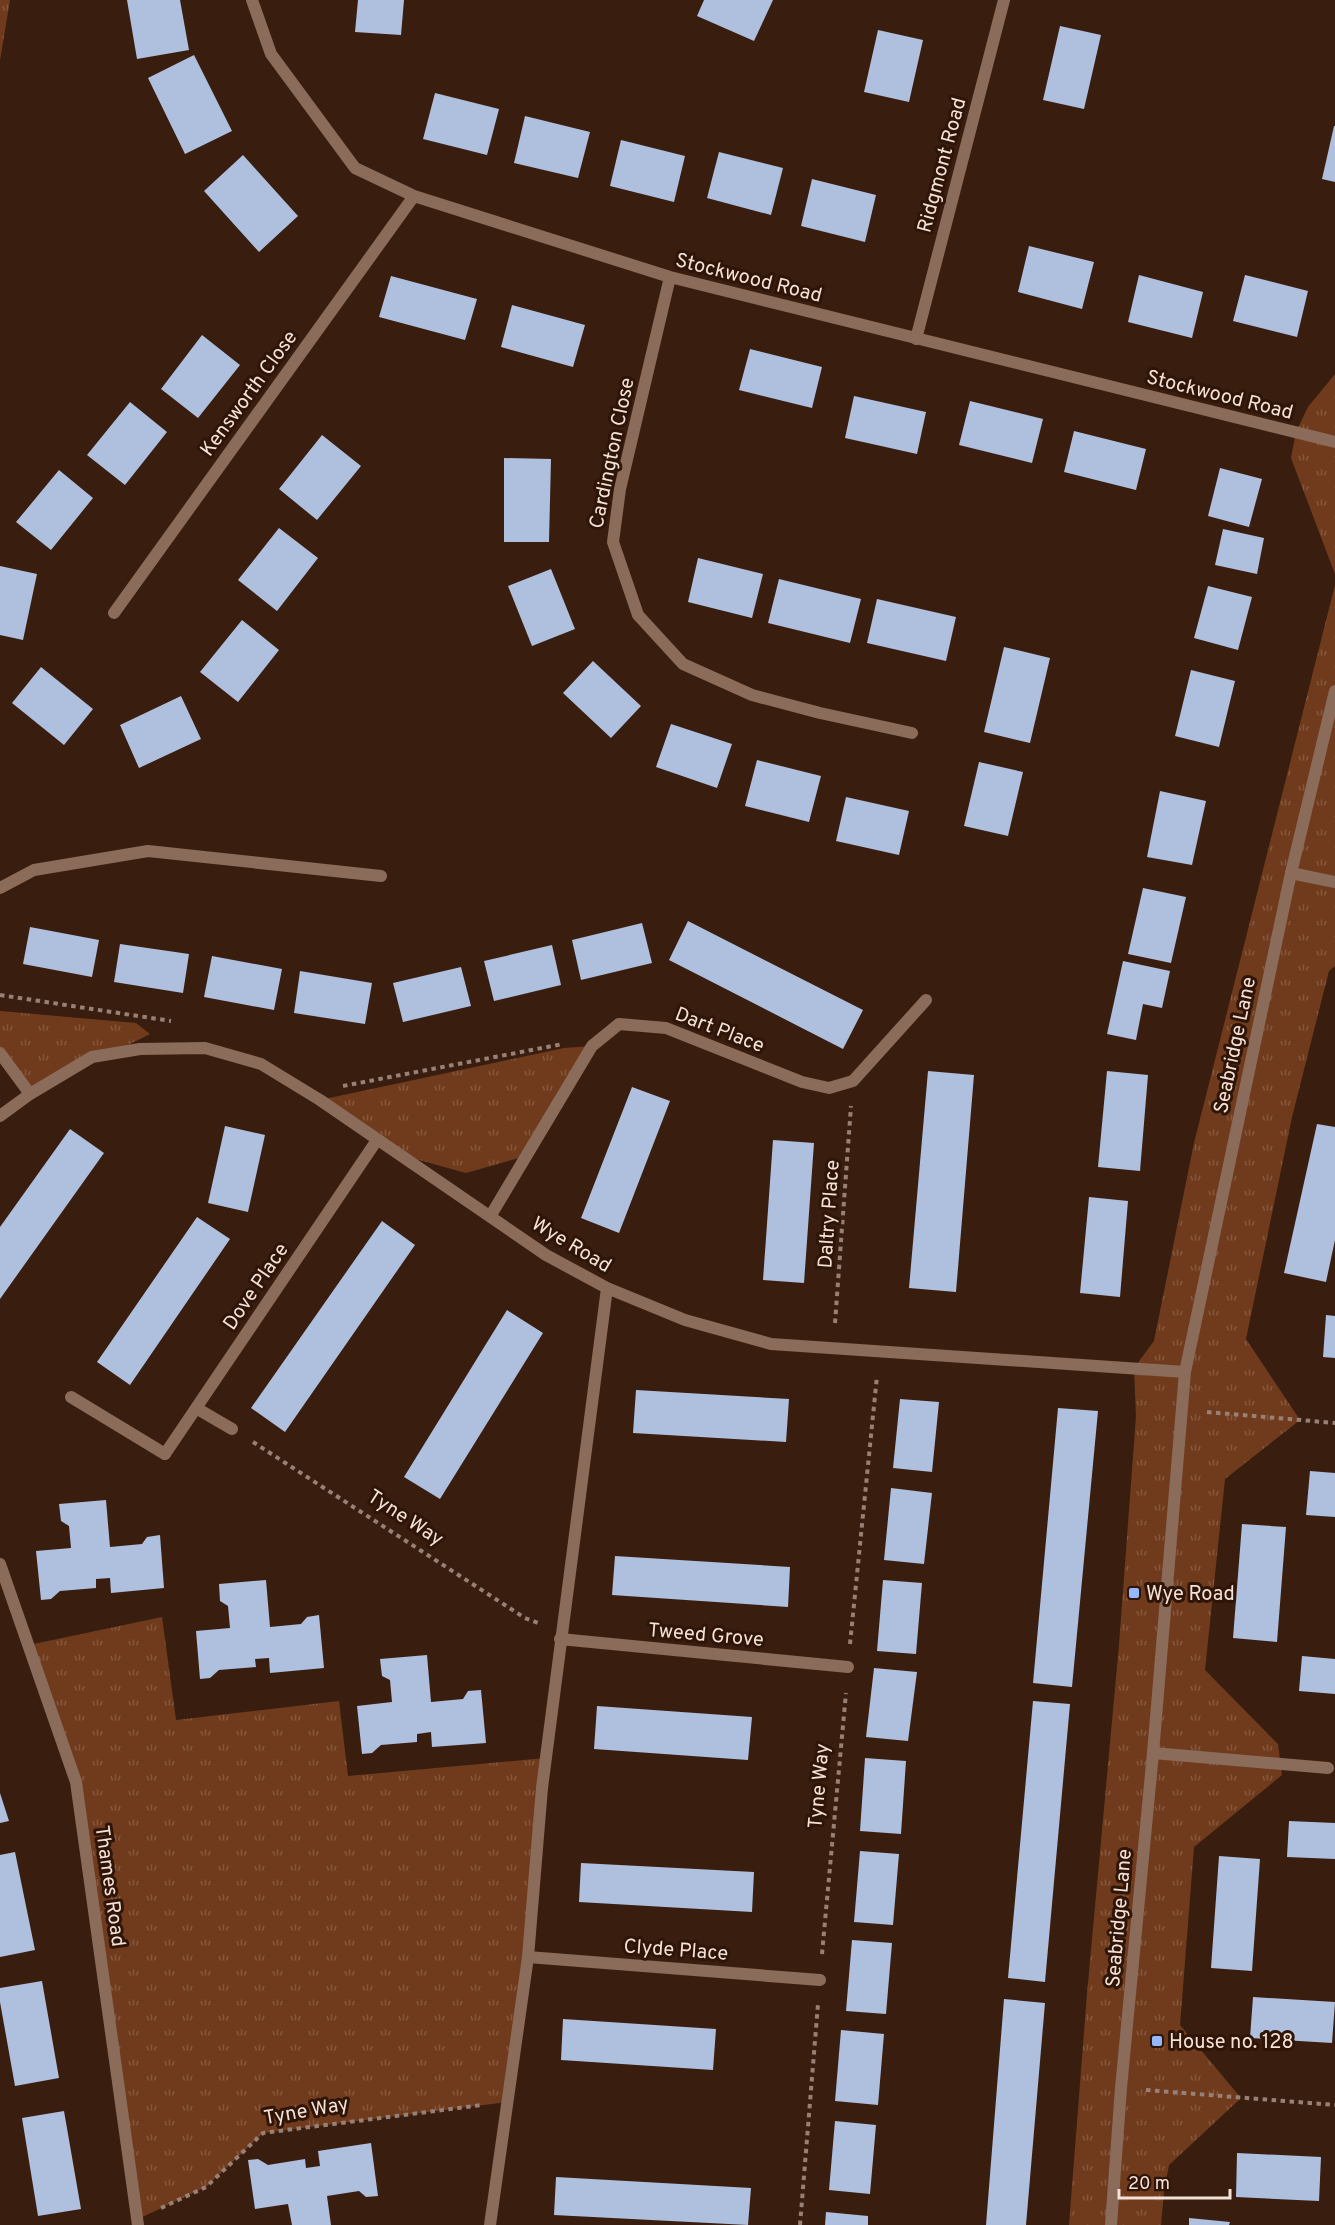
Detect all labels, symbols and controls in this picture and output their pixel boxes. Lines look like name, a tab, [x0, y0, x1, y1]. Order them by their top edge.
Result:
street label: Ridgmont Road	[912, 95, 973, 236]
street label: Stockwood Road	[672, 248, 825, 310]
street label: Kensworth Close	[195, 326, 304, 462]
street label: Stockwood Road	[1143, 365, 1296, 427]
street label: Cardington Close	[584, 376, 642, 531]
street label: Seabridge Lane	[1209, 975, 1263, 1116]
street label: Dart Place	[671, 1002, 768, 1060]
street label: Daltry Place	[813, 1159, 847, 1269]
street label: Wye Road	[526, 1212, 616, 1280]
street label: Dove Place	[218, 1239, 295, 1336]
street label: Tyne Way	[362, 1484, 448, 1553]
place label: Wye Road	[1146, 1582, 1235, 1608]
marker: Wye Road	[1127, 1586, 1141, 1600]
street label: Tweed Grove	[647, 1618, 765, 1654]
street label: Tyne Way	[803, 1742, 837, 1830]
street label: Thames Road	[88, 1824, 130, 1948]
street label: Seabridge Lane	[1101, 1848, 1139, 1988]
street label: Clyde Place	[623, 1934, 729, 1968]
place label: House no. 128	[1169, 2030, 1294, 2056]
marker: House no. 128	[1150, 2034, 1164, 2048]
street label: Tyne Way	[262, 2092, 351, 2132]
scale bar	[1119, 2162, 1230, 2200]
text: 20 m	[1128, 2173, 1170, 2196]

